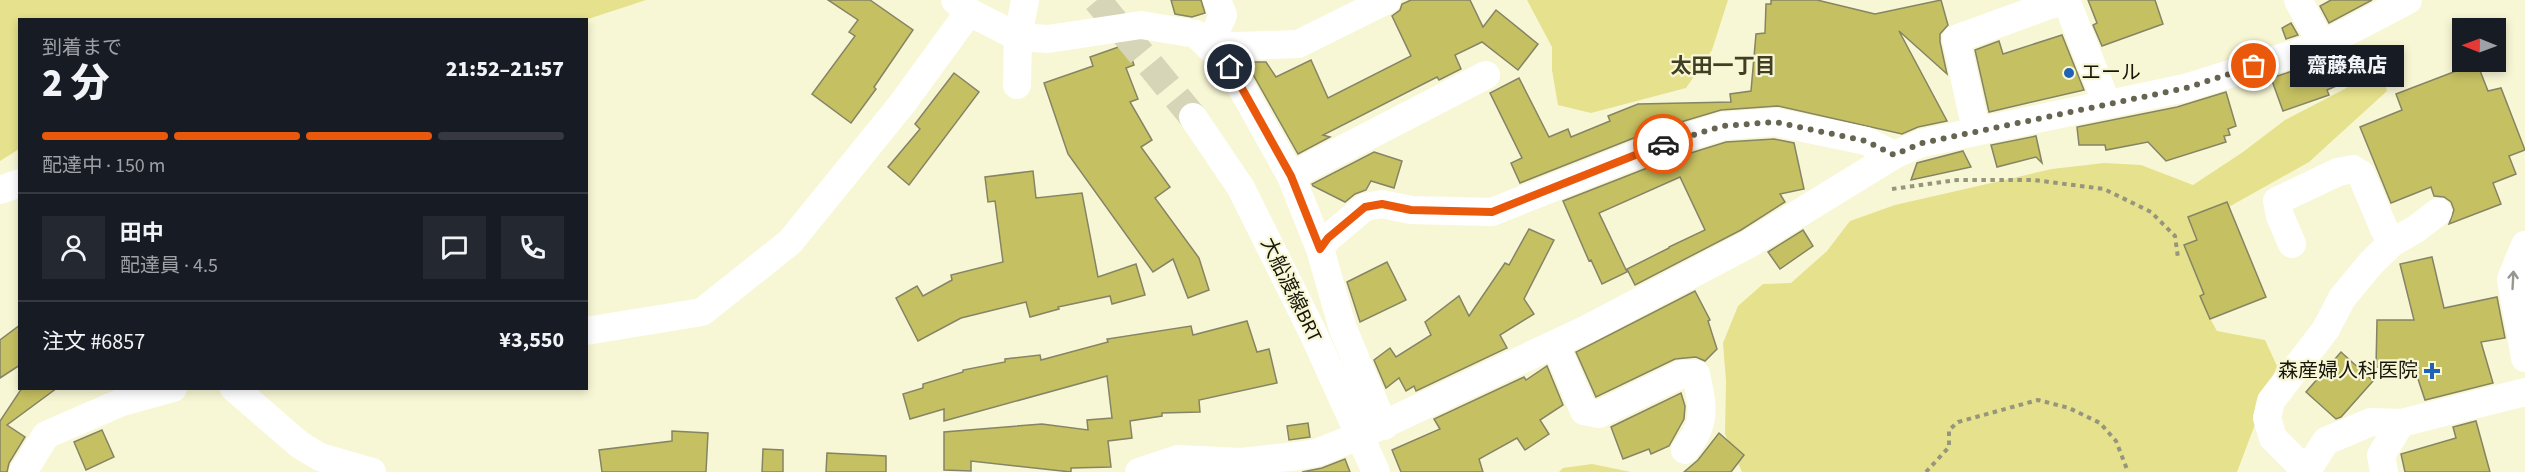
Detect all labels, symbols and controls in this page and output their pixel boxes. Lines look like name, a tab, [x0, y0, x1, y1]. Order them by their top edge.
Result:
north arrow	[2452, 18, 2506, 72]
map controls	[2452, 18, 2506, 72]
text: 到着まで	[42, 34, 122, 62]
pin	[2228, 40, 2279, 91]
pin	[1204, 41, 1255, 92]
callout: 齋藤魚店	[2290, 45, 2404, 87]
icon: bag	[2237, 49, 2270, 82]
icon: home	[1213, 50, 1246, 83]
district label: 太田一丁目	[1671, 51, 1776, 81]
text: 齋藤魚店	[2307, 52, 2387, 80]
text: 21:52–21:57	[446, 53, 564, 85]
text: 2 分	[42, 56, 110, 112]
place label: エール	[2081, 59, 2141, 87]
marker: エール	[2062, 66, 2076, 80]
courier	[1633, 114, 1693, 174]
icon: car	[1647, 128, 1680, 161]
text: 配達中 · 150 m	[42, 152, 165, 180]
button: person	[42, 216, 105, 279]
button: chat	[423, 216, 486, 279]
button: phone	[501, 216, 564, 279]
text: 田中	[120, 217, 164, 249]
street label: 大船渡線BRT	[1254, 233, 1329, 347]
text: 配達員 · 4.5	[120, 252, 218, 280]
one-way arrow	[2508, 271, 2519, 290]
text: ¥3,550	[499, 324, 564, 356]
text: 注文 #6857	[42, 326, 145, 358]
place label: 森産婦人科医院	[2278, 357, 2418, 385]
marker: 森産婦人科医院	[2423, 362, 2441, 380]

